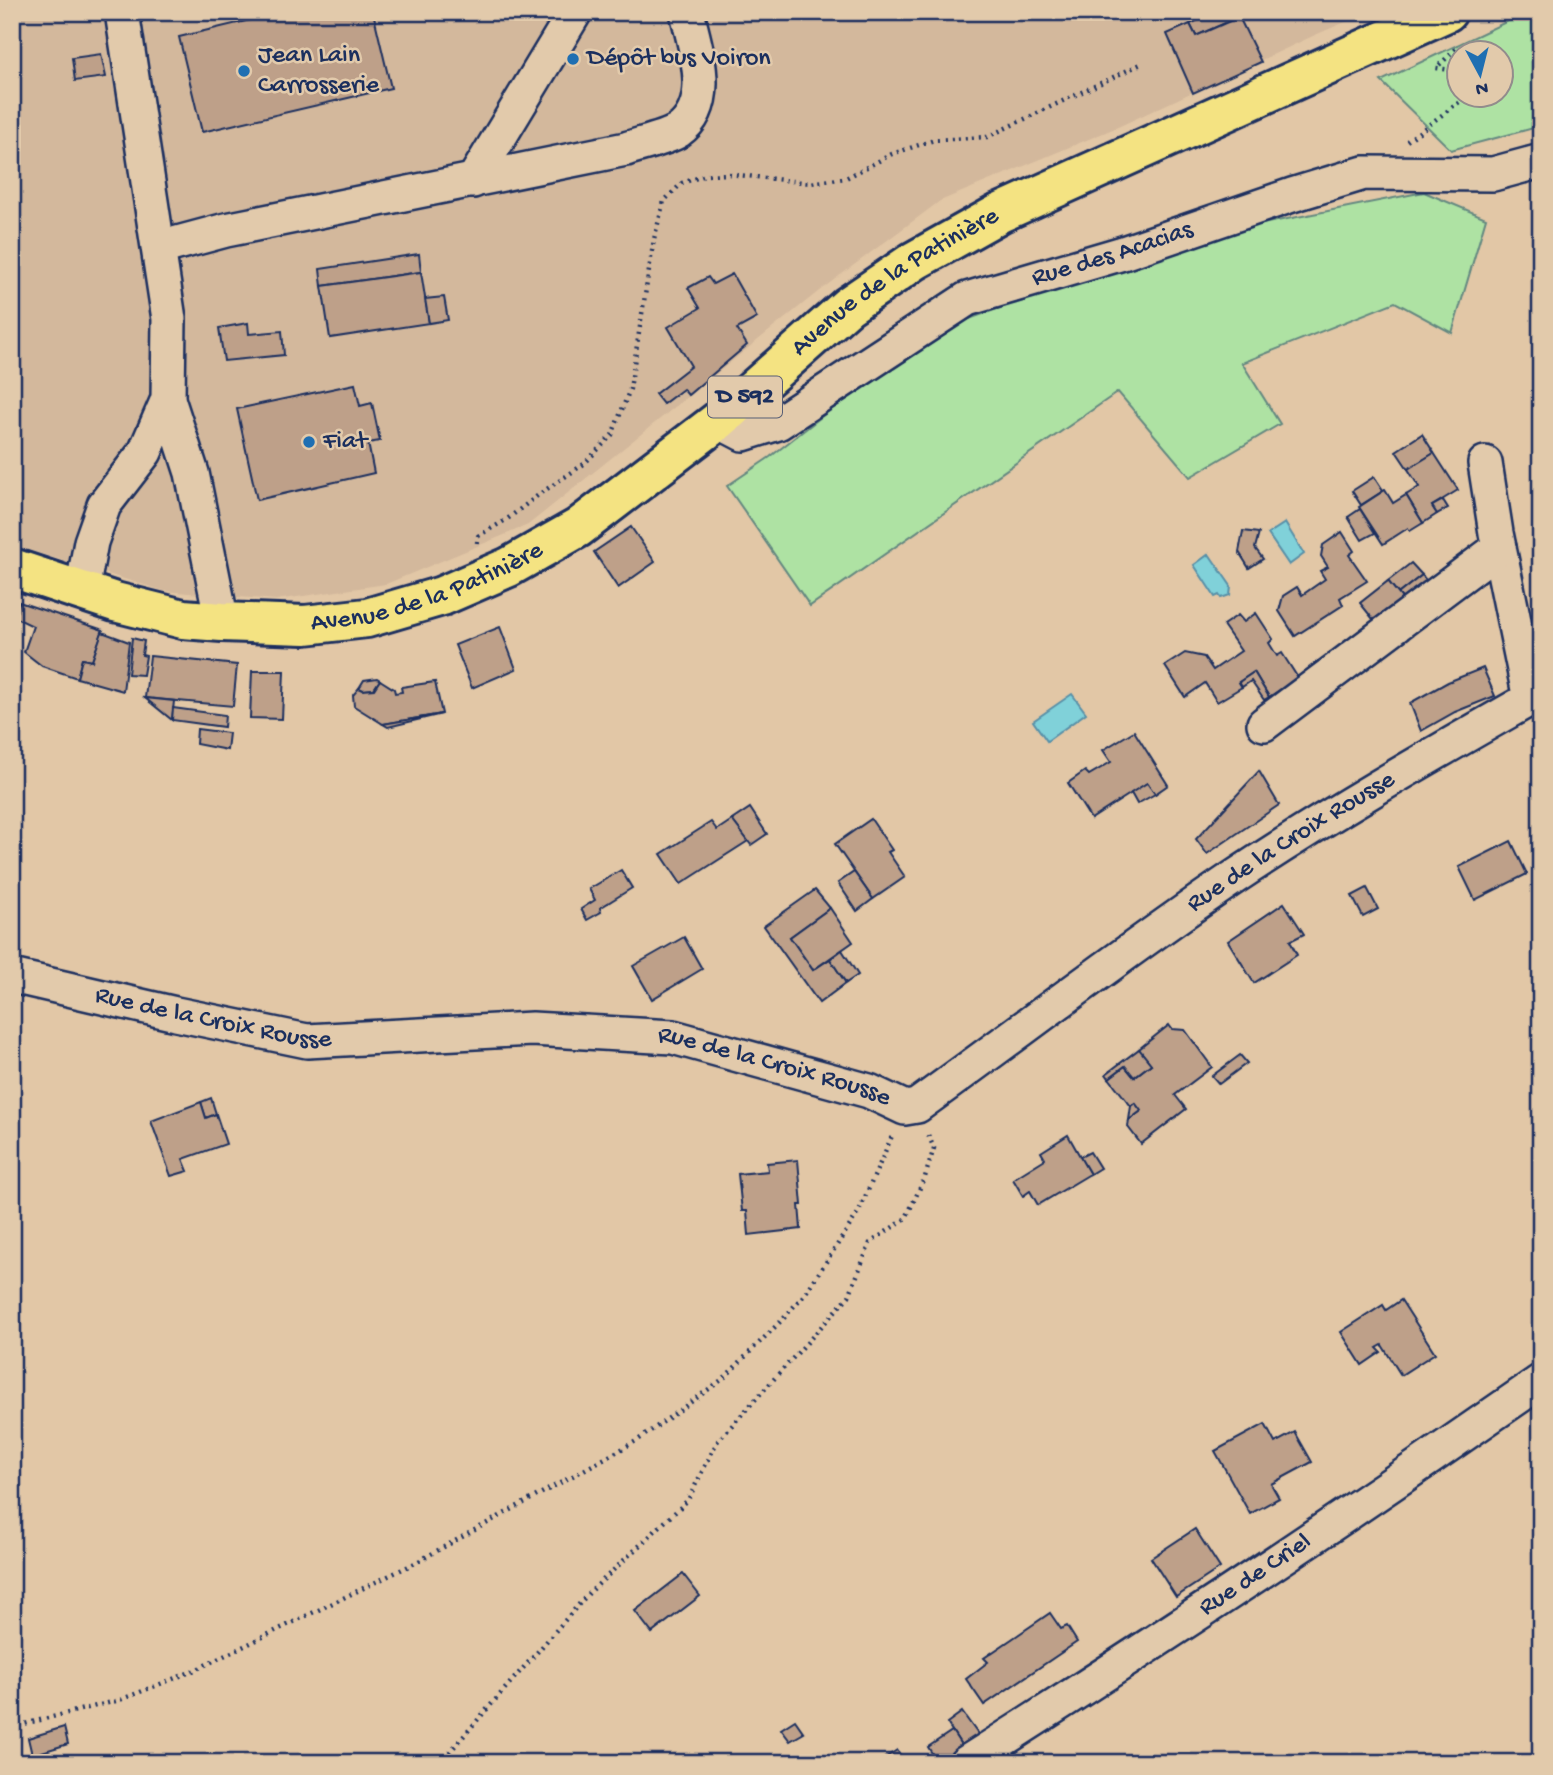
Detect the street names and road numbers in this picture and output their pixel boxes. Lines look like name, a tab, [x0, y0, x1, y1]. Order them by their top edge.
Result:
street label: Avenue de la Patinière	[786, 201, 1005, 364]
street label: Rue des Acacias	[1028, 214, 1198, 294]
road number: D 592	[708, 376, 782, 418]
street label: Avenue de la Patinière	[309, 535, 549, 640]
street label: Rue de la Croix Rousse	[1181, 764, 1401, 920]
street label: Rue de la Croix Rousse	[92, 980, 333, 1057]
street label: Rue de la Croix Rousse	[657, 1021, 896, 1115]
street label: Rue de Criel	[1194, 1527, 1318, 1624]

